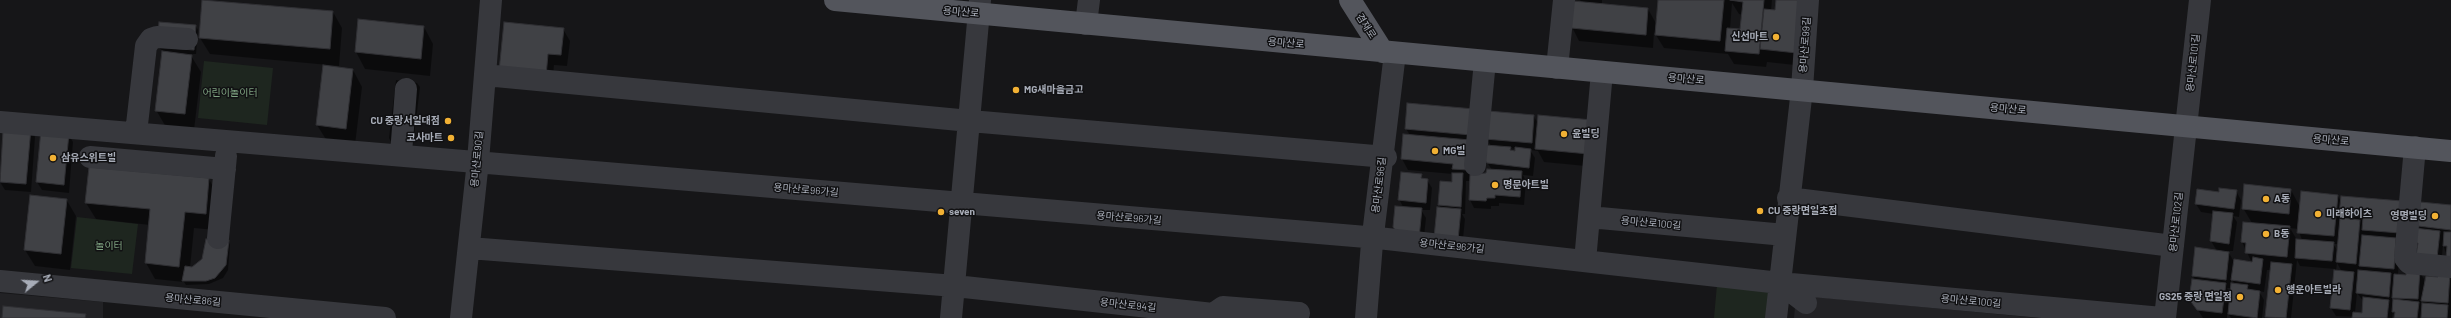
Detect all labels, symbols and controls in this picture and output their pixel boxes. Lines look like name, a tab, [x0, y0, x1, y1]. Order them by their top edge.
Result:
street label: 용마산로	[942, 4, 980, 20]
street label: 겸재로	[1353, 11, 1379, 41]
street label: 용마산로99길	[1797, 16, 1813, 74]
place label: 신선마트	[1731, 31, 1768, 43]
marker: 신선마트	[1771, 32, 1781, 42]
street label: 용마산로101길	[2184, 33, 2202, 93]
street label: 용마산로	[1267, 35, 1305, 51]
street label: 용마산로	[1667, 71, 1705, 87]
place label: MG새마을금고	[1024, 84, 1083, 96]
marker: MG새마을금고	[1011, 85, 1021, 95]
park label: 어린이놀이터	[202, 87, 258, 99]
street label: 용마산로	[1989, 101, 2027, 117]
place label: CU 중랑서일대점	[370, 115, 440, 127]
marker: CU 중랑서일대점	[443, 116, 453, 126]
place label: 윤빌딩	[1572, 128, 1600, 140]
marker: 윤빌딩	[1559, 129, 1569, 139]
street label: 용마산로90길	[469, 130, 485, 188]
place label: 코사마트	[406, 132, 443, 144]
street label: 용마산로	[2312, 132, 2350, 148]
marker: 코사마트	[446, 133, 456, 143]
place label: MG빌	[1443, 145, 1465, 157]
marker: MG빌	[1430, 146, 1440, 156]
place label: 삼유스위트빌	[61, 152, 116, 164]
marker: 삼유스위트빌	[48, 153, 58, 163]
street label: 용마산로96길	[1370, 156, 1388, 214]
place label: 명문아트빌	[1503, 179, 1549, 191]
marker: 명문아트빌	[1490, 180, 1500, 190]
street label: 용마산로96가길	[773, 181, 839, 199]
street label: 용마산로102길	[2167, 191, 2185, 253]
place label: A동	[2274, 193, 2290, 205]
marker: A동	[2261, 194, 2271, 204]
place label: CU 중랑면일초점	[1768, 205, 1838, 217]
place label: seven	[949, 206, 975, 218]
marker: CU 중랑면일초점	[1755, 206, 1765, 216]
marker: seven	[936, 207, 946, 217]
place label: 미래하이츠	[2326, 208, 2372, 220]
street label: 용마산로96가길	[1096, 209, 1162, 227]
marker: 미래하이츠	[2313, 209, 2323, 219]
place label: 영명빌딩	[2390, 210, 2427, 222]
marker: 영명빌딩	[2430, 211, 2440, 221]
street label: 용마산로100길	[1620, 214, 1682, 232]
place label: B동	[2274, 228, 2289, 240]
marker: B동	[2261, 229, 2271, 239]
street label: 용마산로96가길	[1419, 237, 1485, 255]
park label: 놀이터	[95, 240, 123, 252]
north arrow	[16, 262, 56, 302]
text: N	[41, 273, 55, 284]
place label: 행운아트빌라	[2286, 284, 2341, 296]
marker: 행운아트빌라	[2273, 285, 2283, 295]
place label: GS25 중랑 면일점	[2159, 291, 2232, 303]
street label: 용마산로86길	[164, 292, 222, 308]
street label: 용마산로100길	[1940, 292, 2002, 310]
marker: GS25 중랑 면일점	[2235, 292, 2245, 302]
street label: 용마산로94길	[1099, 296, 1157, 314]

